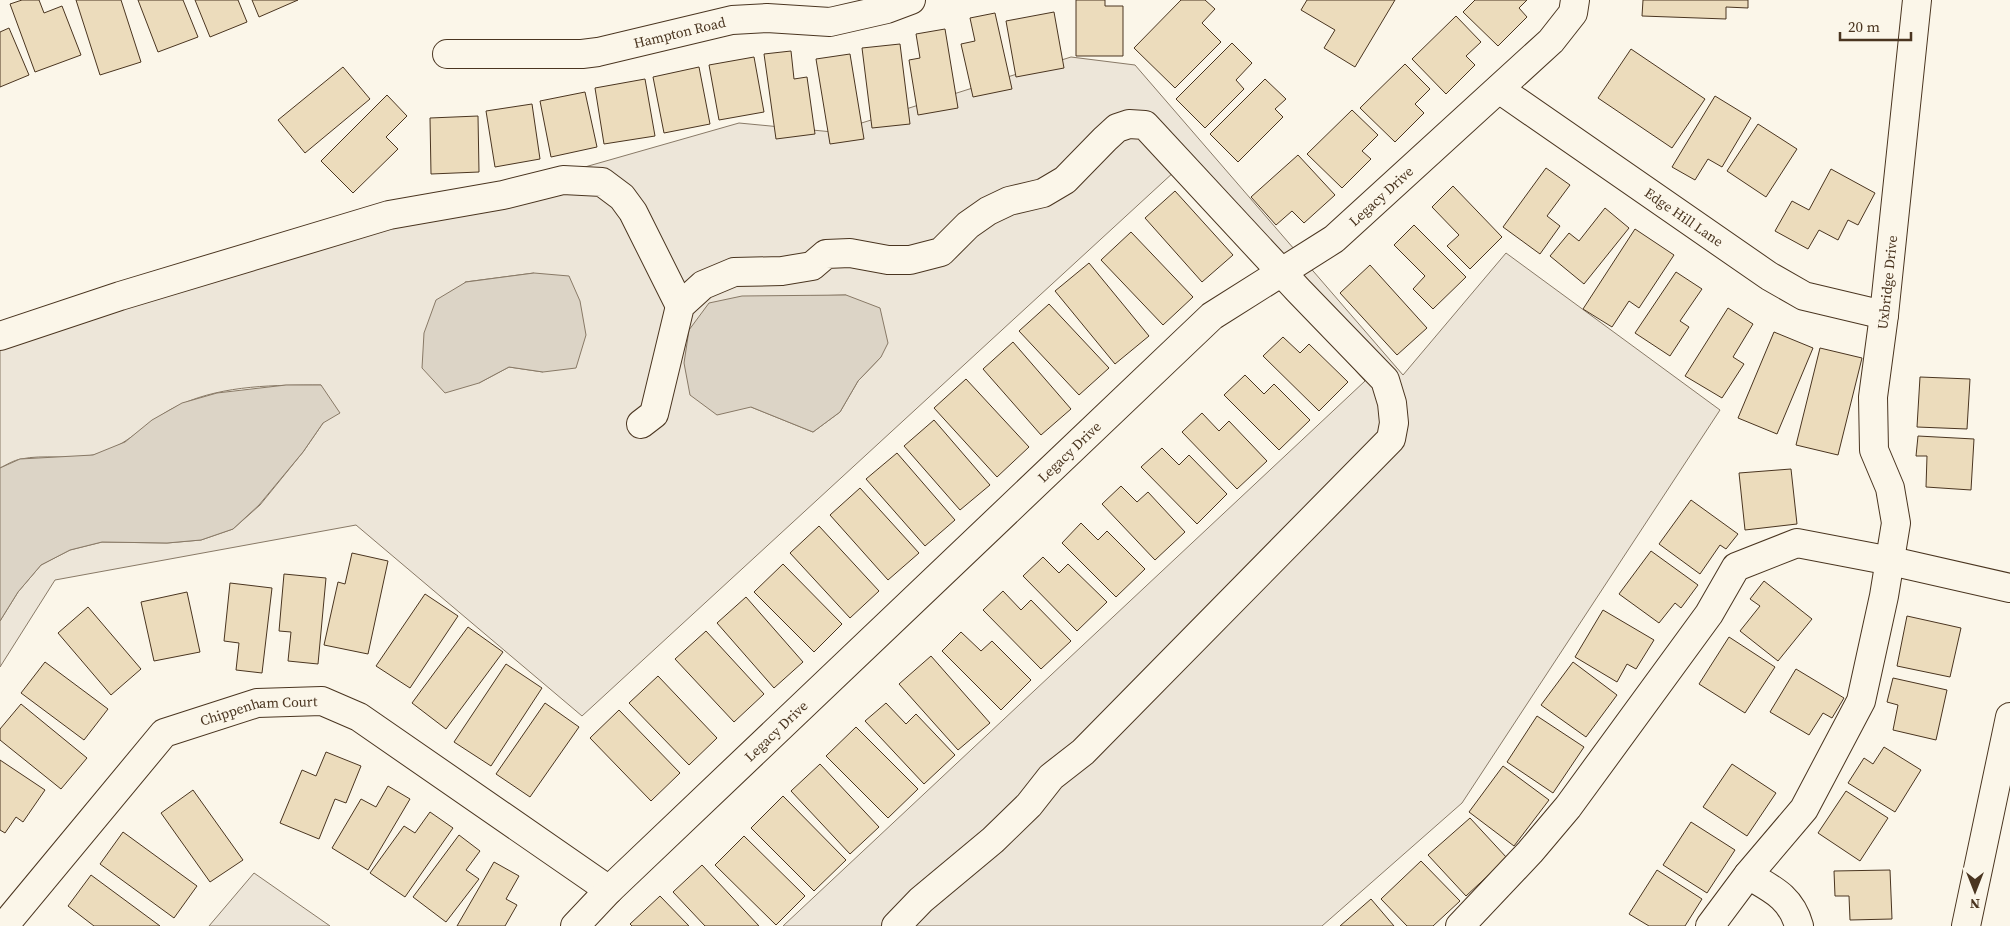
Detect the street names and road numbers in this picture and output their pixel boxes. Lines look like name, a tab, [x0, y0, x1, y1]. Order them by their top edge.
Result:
street label: Hampton Road	[632, 12, 728, 53]
street label: Legacy Drive	[1345, 161, 1418, 231]
street label: Edge Hill Lane	[1641, 183, 1727, 251]
street label: Uxbridge Drive	[1872, 234, 1902, 331]
street label: Legacy Drive	[1033, 417, 1105, 487]
street label: Chippenham Court	[197, 691, 318, 731]
street label: Legacy Drive	[740, 696, 812, 766]

